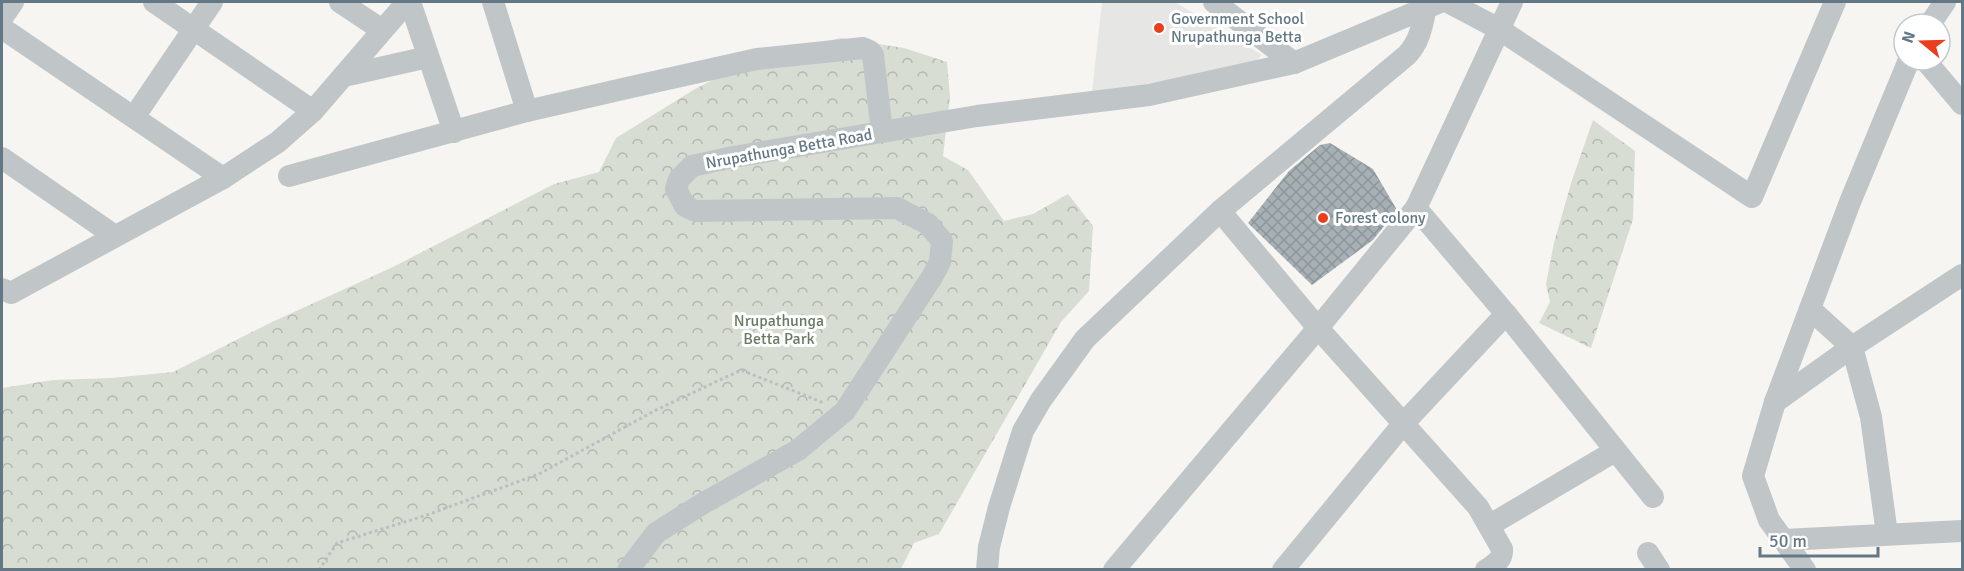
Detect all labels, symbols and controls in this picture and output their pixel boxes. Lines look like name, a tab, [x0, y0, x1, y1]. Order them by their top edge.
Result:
place label: Government School Nrupathunga Betta	[1171, 9, 1305, 47]
north arrow	[1892, 12, 1952, 72]
marker: Government School Nrupathunga Betta	[1152, 21, 1166, 35]
text: N	[1897, 29, 1920, 46]
street label: Nrupathunga Betta Road	[704, 125, 874, 173]
place label: Forest colony	[1335, 208, 1426, 228]
marker: Forest colony	[1316, 211, 1330, 225]
park label: Nrupathunga Betta Park	[734, 311, 824, 349]
scale bar	[1760, 520, 1878, 558]
text: 50 m	[1769, 530, 1807, 552]

